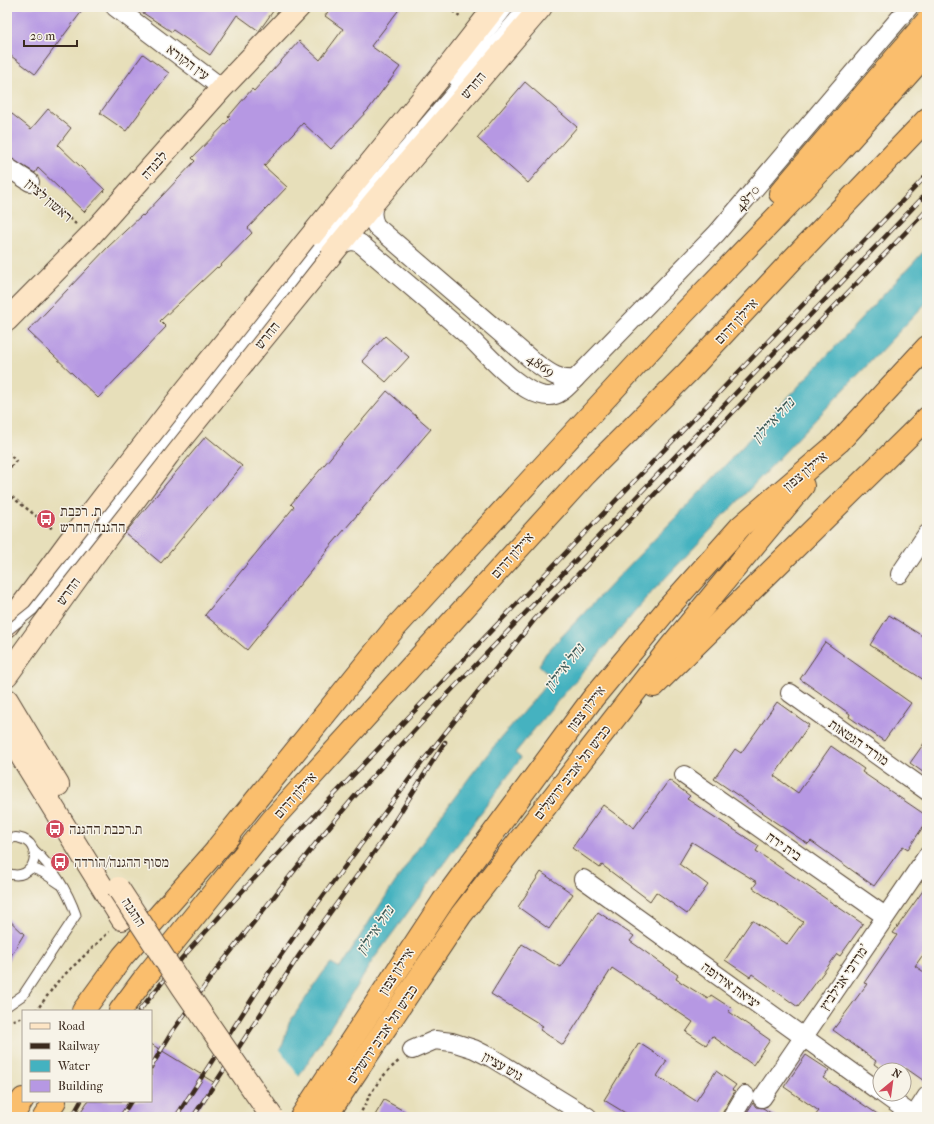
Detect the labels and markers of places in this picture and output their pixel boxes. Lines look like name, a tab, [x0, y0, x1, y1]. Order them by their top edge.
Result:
place label: ת. רכבת ההגנה/החרש	[60, 503, 125, 536]
bus stop icon: ת. רכבת ההגנה/החרש	[35, 508, 57, 530]
bus stop icon: ת.רכבת ההגנה	[44, 818, 66, 840]
place label: ת.רכבת ההגנה	[69, 821, 142, 838]
bus stop icon: מסוף ההגנה/הורדה	[49, 851, 71, 873]
place label: מסוף ההגנה/הורדה	[74, 854, 169, 871]

